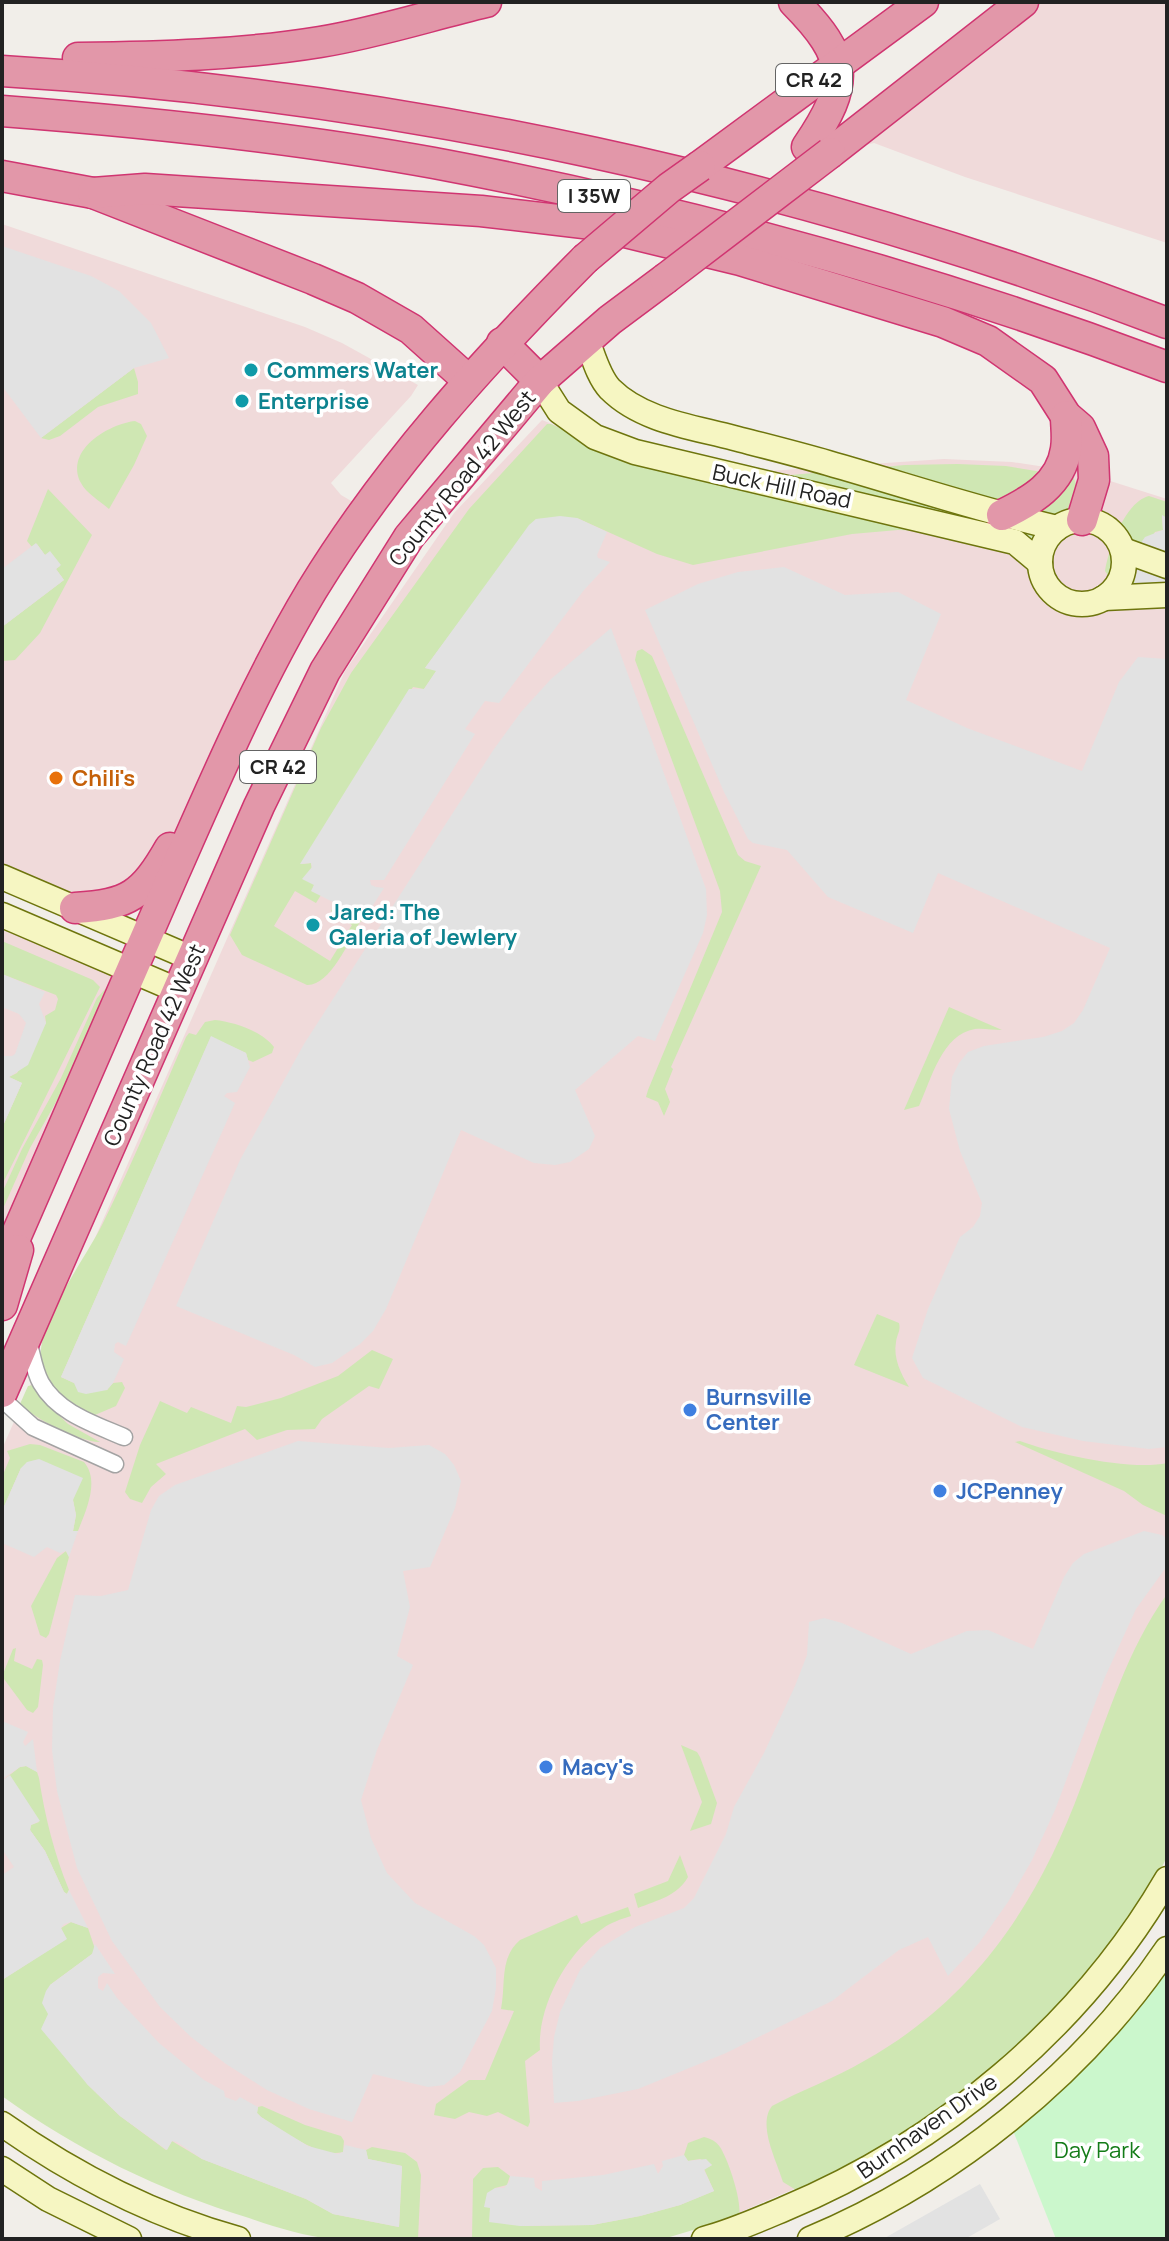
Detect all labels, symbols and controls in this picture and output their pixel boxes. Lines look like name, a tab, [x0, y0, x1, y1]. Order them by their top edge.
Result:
road number: CR 42	[776, 64, 852, 96]
road number: I 35W	[558, 180, 630, 212]
place label: Commers Water	[267, 355, 438, 385]
marker: Commers Water	[242, 361, 260, 379]
street label: County Road 42 West	[382, 384, 542, 572]
place label: Enterprise	[258, 386, 369, 416]
marker: Enterprise	[233, 392, 251, 410]
street label: Buck Hill Road	[710, 457, 854, 515]
road number: CR 42	[240, 751, 316, 783]
place label: Chili's	[72, 763, 135, 793]
marker: Chili's	[47, 769, 65, 787]
place label: Jared: The Galeria of Jewlery	[329, 897, 518, 952]
marker: Jared: The Galeria of Jewlery	[304, 916, 322, 934]
street label: County Road 42 West	[96, 939, 212, 1151]
place label: Burnsville Center	[706, 1382, 812, 1437]
marker: Burnsville Center	[681, 1401, 699, 1419]
place label: JCPenney	[956, 1476, 1063, 1506]
marker: JCPenney	[931, 1482, 949, 1500]
place label: Macy's	[562, 1752, 634, 1782]
marker: Macy's	[537, 1758, 555, 1776]
street label: Burnhaven Drive	[851, 2066, 1003, 2185]
park label: Day Park	[1054, 2135, 1141, 2165]

